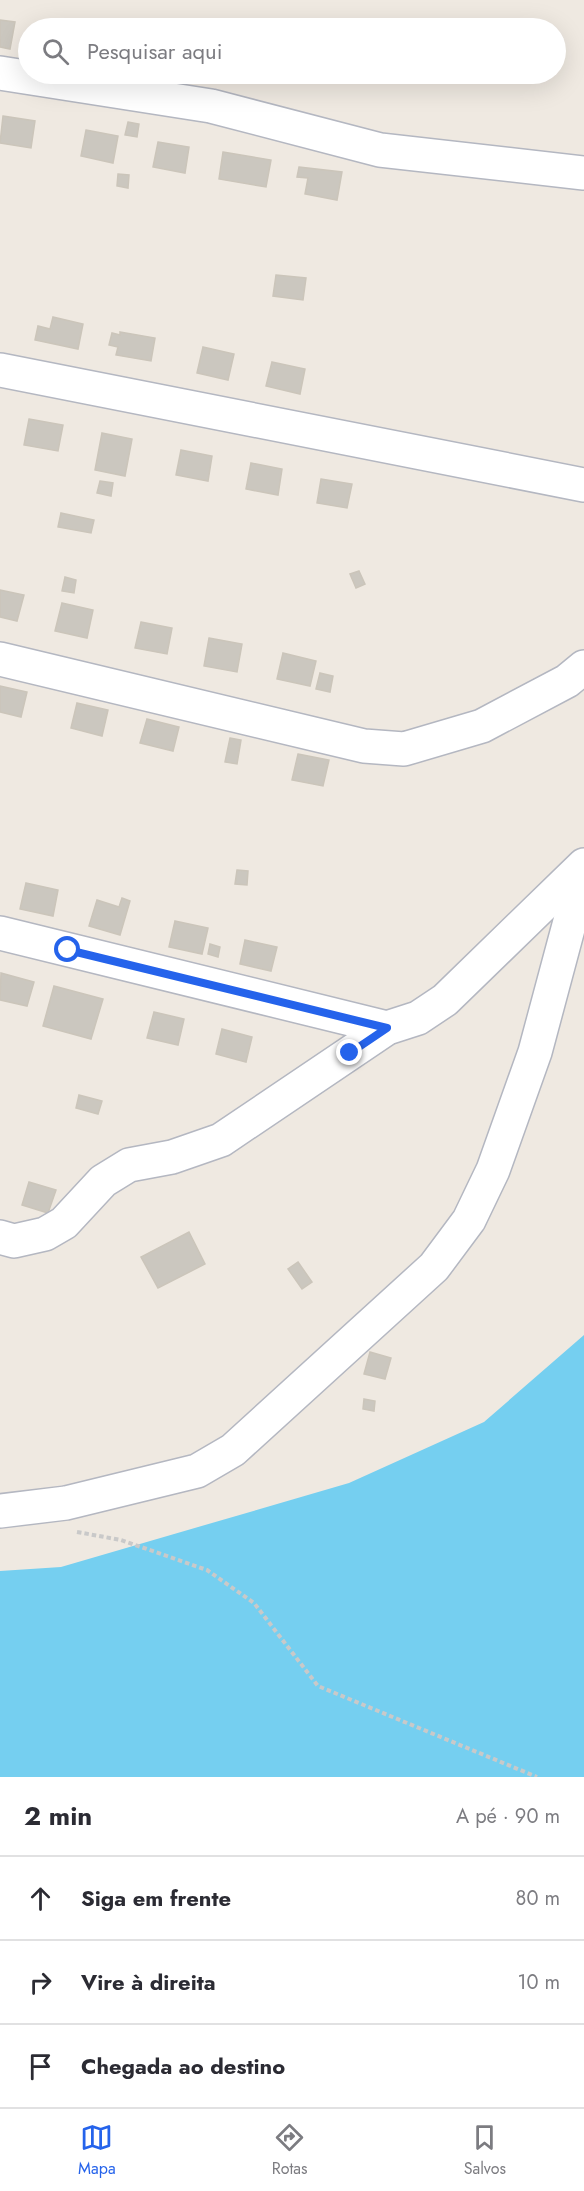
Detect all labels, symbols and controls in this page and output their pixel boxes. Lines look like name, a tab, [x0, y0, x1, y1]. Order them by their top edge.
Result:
search box	[18, 18, 566, 84]
icon: search	[39, 35, 72, 68]
text: Pesquisar aqui	[87, 35, 222, 67]
route start	[54, 936, 80, 962]
route end	[336, 1039, 362, 1065]
text: 2 min	[24, 1797, 92, 1835]
text: A pé · 90 m	[456, 1802, 560, 1831]
icon: ahead	[24, 1882, 57, 1915]
text: Siga em frente	[81, 1882, 231, 1914]
text: 80 m	[515, 1884, 560, 1913]
icon: right	[24, 1966, 57, 1999]
text: Vire à direita	[81, 1966, 216, 1998]
text: 10 m	[517, 1968, 560, 1997]
icon: arrive	[24, 2050, 57, 2083]
text: Chegada ao destino	[81, 2050, 285, 2082]
tab: Mapa	[78, 2121, 116, 2180]
tab: Rotas	[272, 2121, 308, 2180]
tab: Salvos	[464, 2121, 506, 2180]

